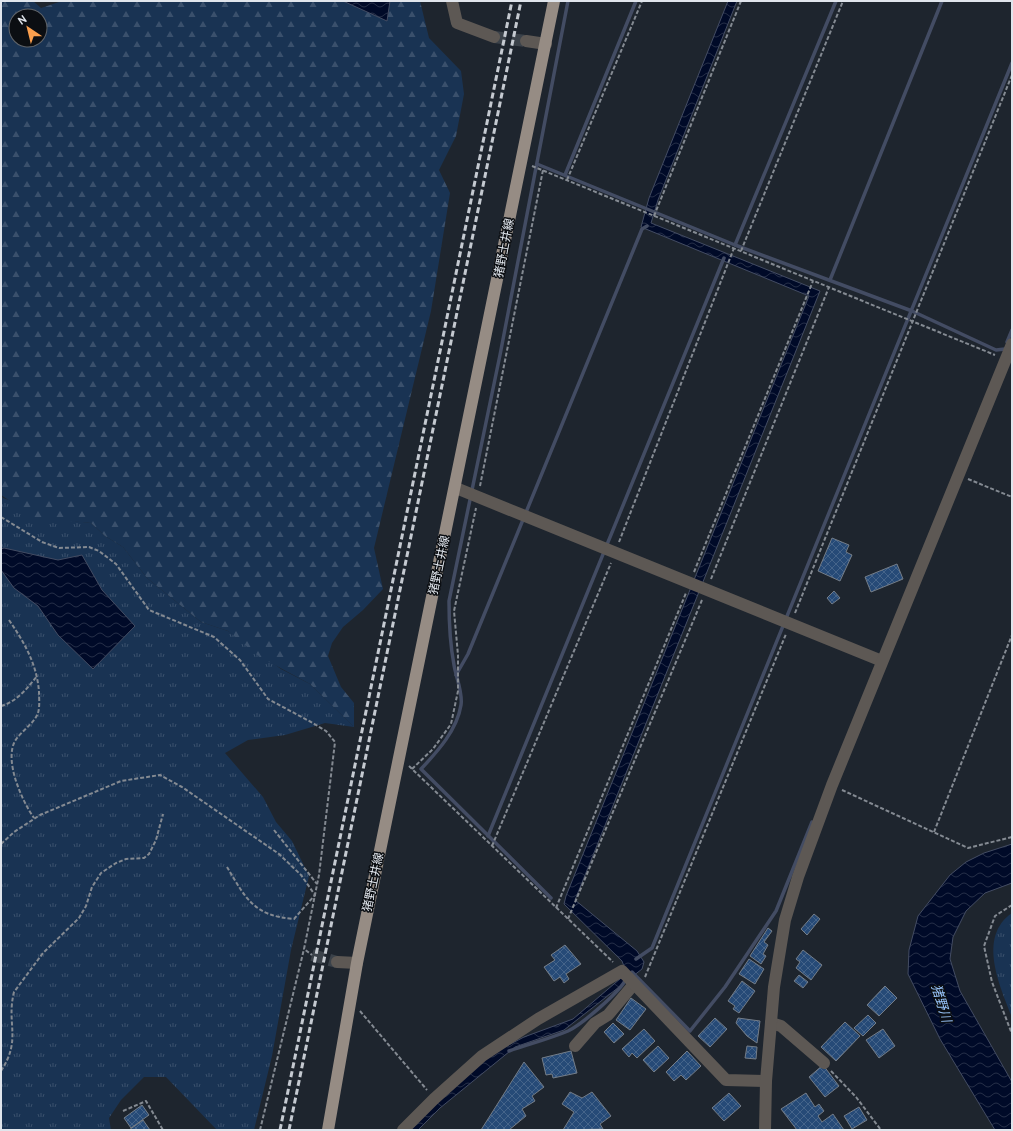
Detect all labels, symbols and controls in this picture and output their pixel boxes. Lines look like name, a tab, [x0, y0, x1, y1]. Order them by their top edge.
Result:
north arrow	[8, 8, 48, 48]
text: N	[15, 12, 29, 28]
street label: 猪野土井線	[490, 217, 517, 279]
street label: 猪野土井線	[425, 534, 452, 596]
street label: 猪野土井線	[359, 851, 386, 913]
water label: 猪野川	[929, 982, 956, 1026]

